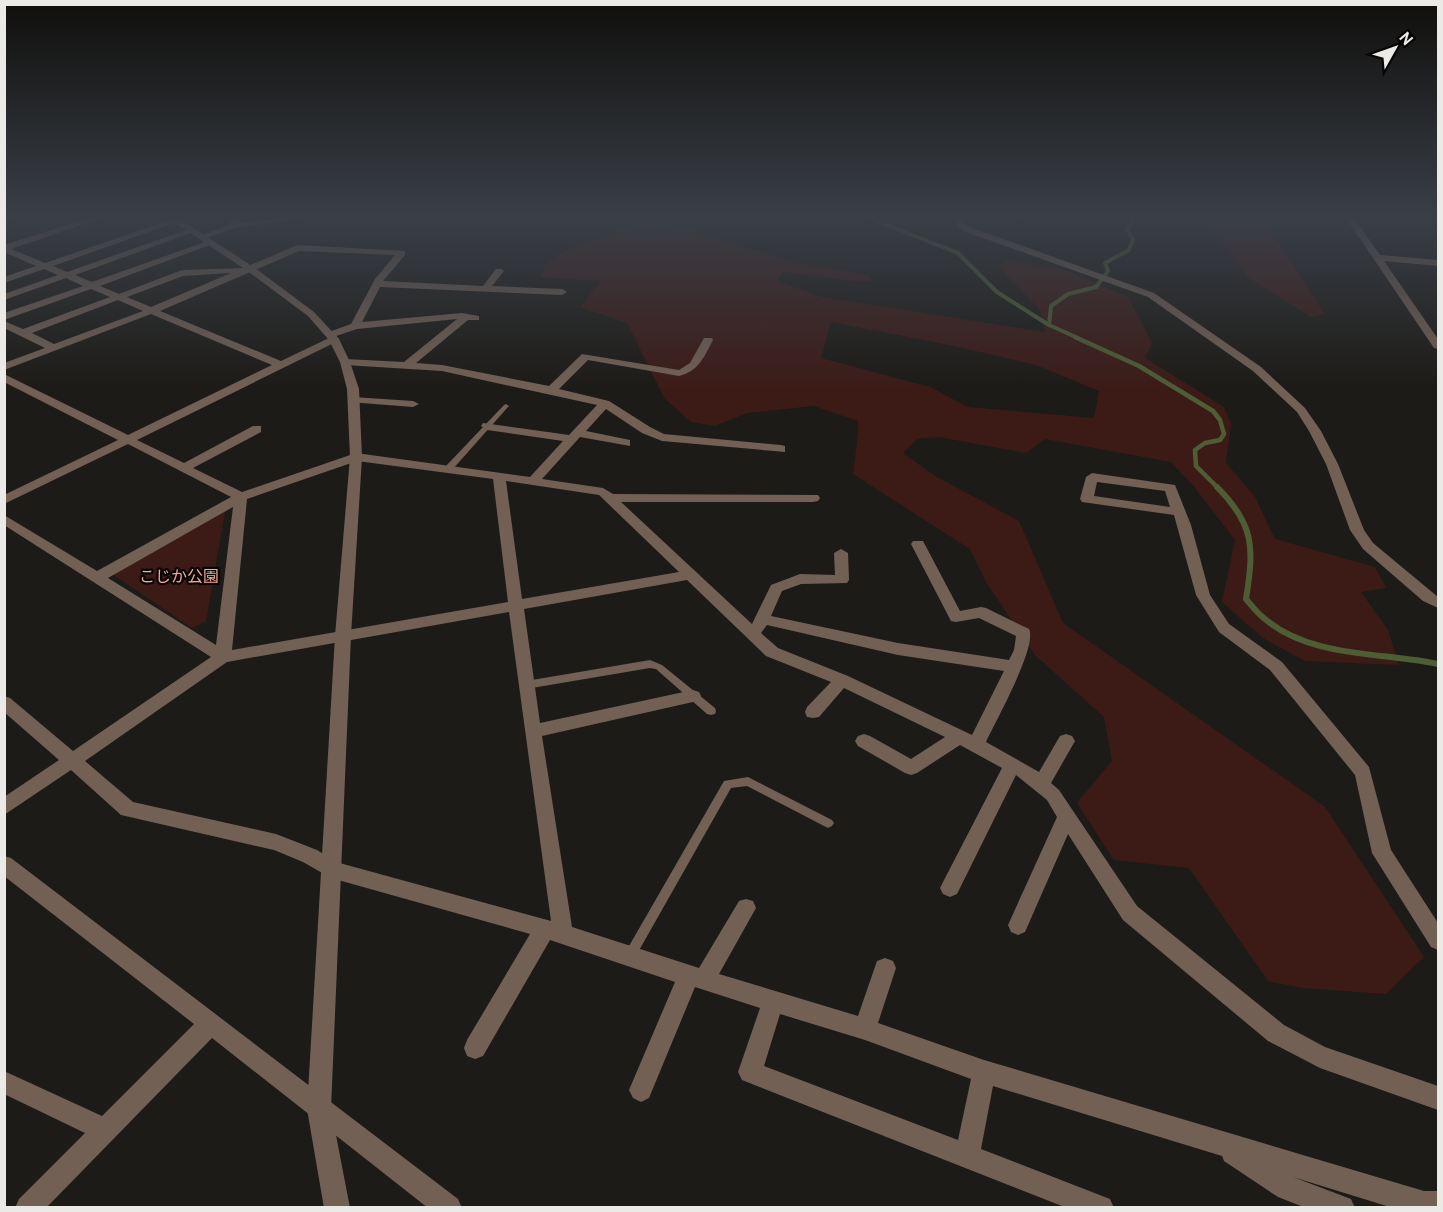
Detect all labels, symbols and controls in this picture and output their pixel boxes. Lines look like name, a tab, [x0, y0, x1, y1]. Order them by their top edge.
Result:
north arrow	[1365, 18, 1425, 78]
text: N	[1394, 29, 1416, 50]
park label: こじか公園	[139, 568, 219, 588]

